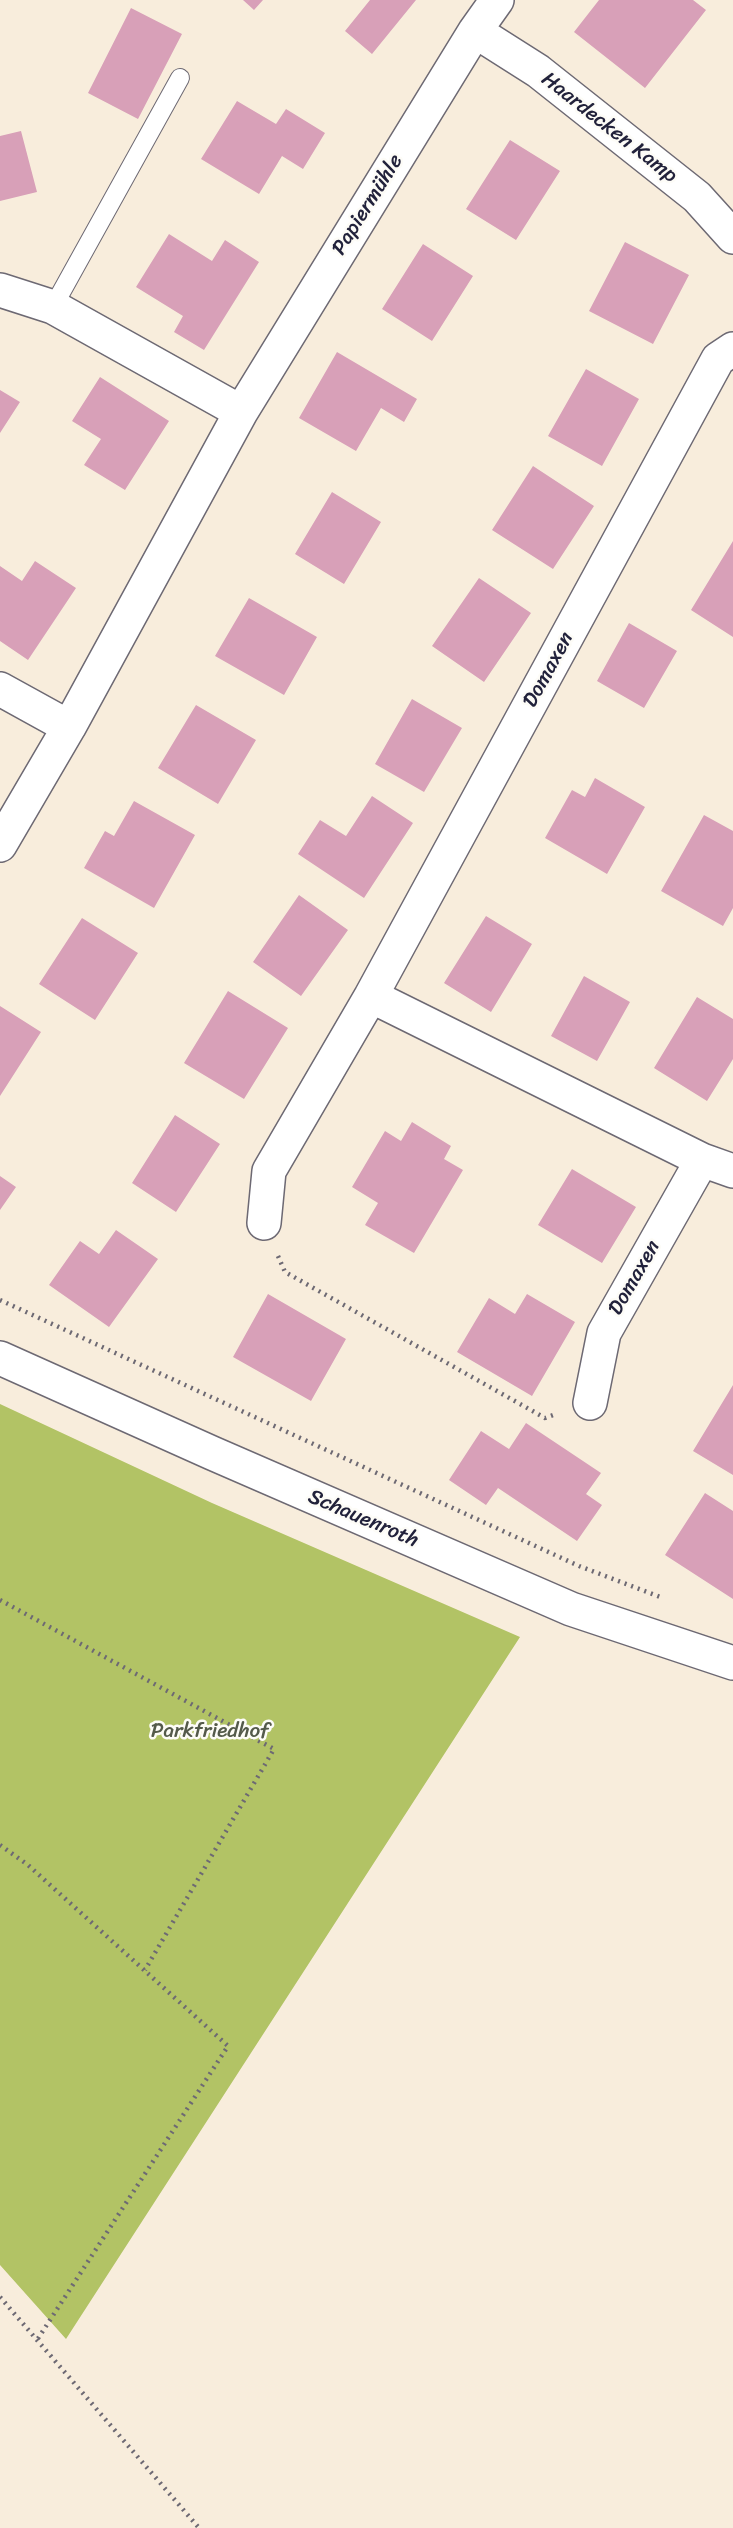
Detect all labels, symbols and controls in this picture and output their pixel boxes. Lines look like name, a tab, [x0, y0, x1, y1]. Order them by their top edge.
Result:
street label: Haardecken Kamp	[536, 67, 682, 189]
street label: Papiermühle	[327, 150, 409, 260]
street label: Domaxen	[518, 628, 580, 712]
street label: Domaxen	[604, 1236, 666, 1320]
street label: Schauenroth	[304, 1484, 422, 1554]
park label: Parkfriedhof	[151, 1719, 269, 1745]

